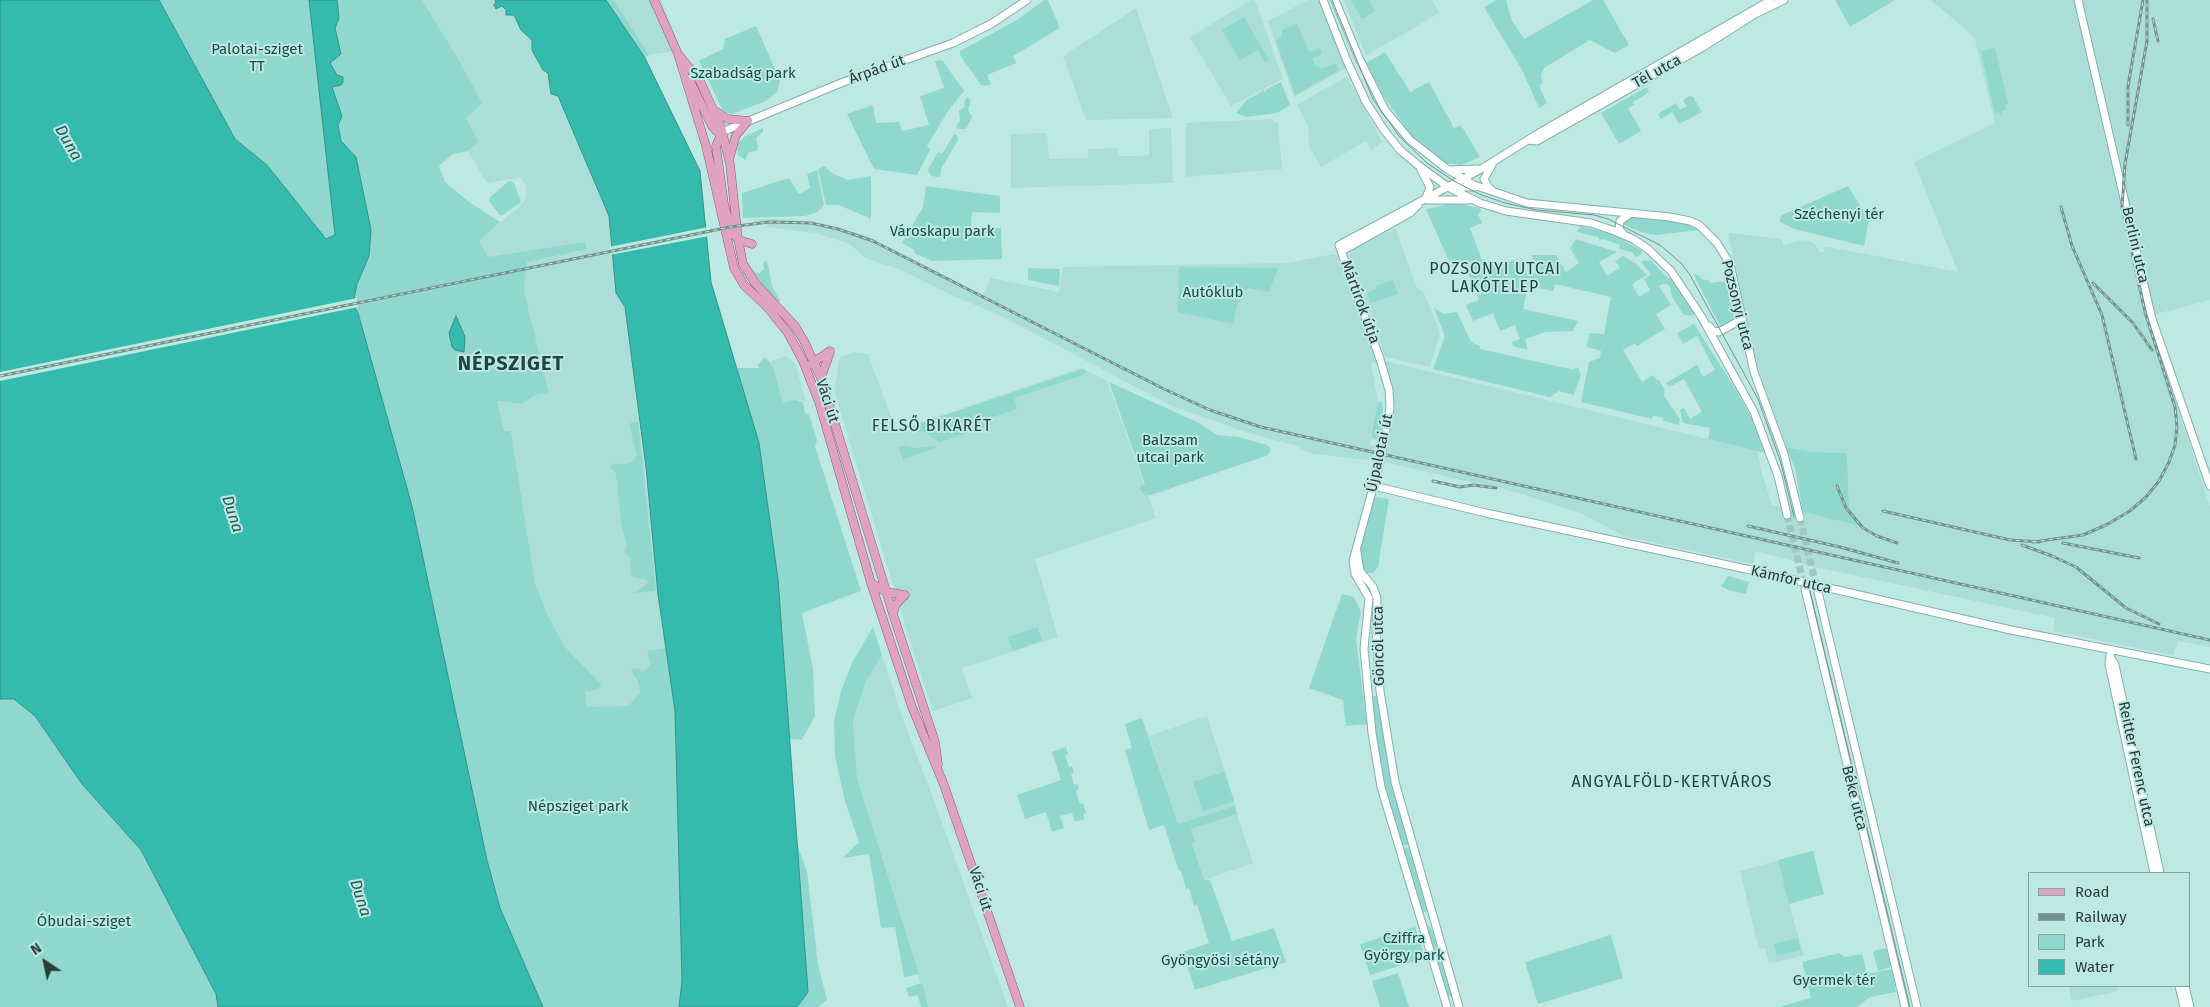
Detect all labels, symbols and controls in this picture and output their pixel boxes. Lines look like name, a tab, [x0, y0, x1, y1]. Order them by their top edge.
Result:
park label: Palotai-sziget TT	[211, 41, 303, 76]
street label: Tél utca	[1630, 51, 1684, 93]
street label: Árpád út	[846, 52, 908, 88]
park label: Szabadság park	[690, 65, 796, 83]
water label: Duna	[50, 122, 86, 164]
street label: Berlini utca	[2117, 205, 2153, 285]
park label: Széchenyi tér	[1794, 206, 1884, 224]
park label: Városkapu park	[890, 223, 994, 241]
street label: Mártírok útja	[1337, 258, 1383, 346]
street label: Pozsonyi utca	[1717, 258, 1757, 352]
district label: POZSONYI UTCAI LAKÓTELEP	[1427, 260, 1563, 298]
park label: Autóklub	[1183, 284, 1243, 302]
district label: NÉPSZIGET	[457, 352, 565, 376]
street label: Váci út	[811, 377, 843, 425]
street label: Újpalotai út	[1363, 412, 1397, 494]
district label: FELSŐ BIKARÉT	[870, 417, 994, 437]
park label: Balzsam utcai park	[1136, 432, 1204, 467]
water label: Duna	[217, 493, 247, 535]
street label: Kámfor utca	[1749, 562, 1833, 598]
street label: Göncöl utca	[1369, 606, 1389, 686]
street label: Reitter Ferenc utca	[2114, 700, 2158, 828]
street label: Béke utca	[1837, 764, 1871, 832]
district label: ANGYALFÖLD-KERTVÁROS	[1569, 773, 1775, 793]
park label: Népsziget park	[528, 798, 628, 816]
street label: Váci út	[964, 865, 996, 913]
legend	[2028, 872, 2190, 987]
water label: Duna	[345, 877, 375, 919]
text: Road	[2075, 883, 2110, 901]
text: Railway	[2075, 908, 2127, 926]
park label: Óbudai-sziget	[37, 913, 131, 931]
park label: Cziffra György park	[1364, 930, 1444, 965]
text: Park	[2075, 933, 2105, 951]
north arrow	[20, 937, 70, 987]
text: N	[28, 940, 45, 959]
park label: Gyöngyösi sétány	[1161, 952, 1279, 970]
text: Water	[2075, 958, 2114, 976]
park label: Gyermek tér	[1793, 972, 1875, 990]

